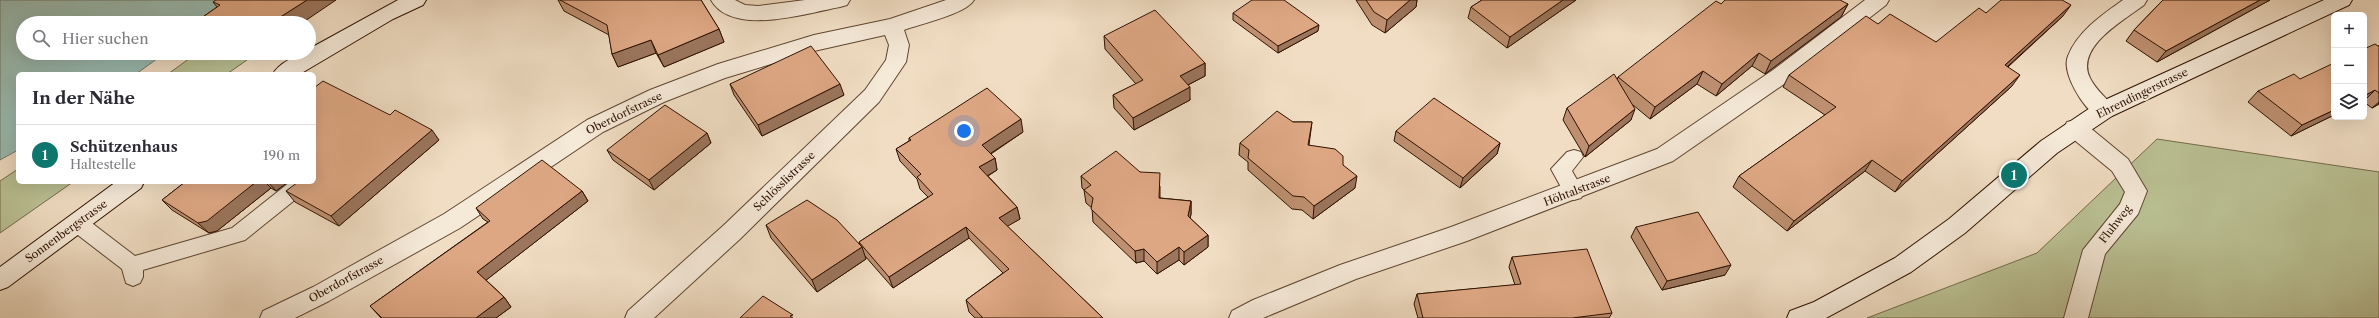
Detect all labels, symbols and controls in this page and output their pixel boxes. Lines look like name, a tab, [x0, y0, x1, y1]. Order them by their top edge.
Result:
map controls	[2331, 12, 2367, 120]
button: +	[2331, 12, 2367, 48]
search box	[16, 16, 316, 60]
icon: search	[30, 27, 52, 49]
text: Hier suchen	[62, 29, 149, 48]
button: −	[2331, 48, 2367, 84]
street label: Ehrendingerstrasse	[2094, 65, 2190, 121]
button: layers	[2331, 84, 2367, 120]
text: In der Nähe	[32, 88, 135, 108]
street label: Oberdorfstrasse	[584, 88, 664, 138]
your location	[954, 121, 974, 141]
text: Schützenhaus	[70, 137, 178, 156]
text: 1	[42, 147, 48, 163]
text: 190 m	[263, 147, 300, 163]
street label: Schlösslistrasse	[750, 148, 818, 214]
text: Haltestelle	[70, 156, 136, 172]
pin: 1	[2001, 160, 2027, 190]
street label: Höhtalstrasse	[1542, 171, 1612, 209]
street label: Sonnenbergstrasse	[22, 197, 110, 265]
street label: Fluhweg	[2096, 202, 2134, 246]
street label: Oberdorfstrasse	[306, 253, 386, 305]

